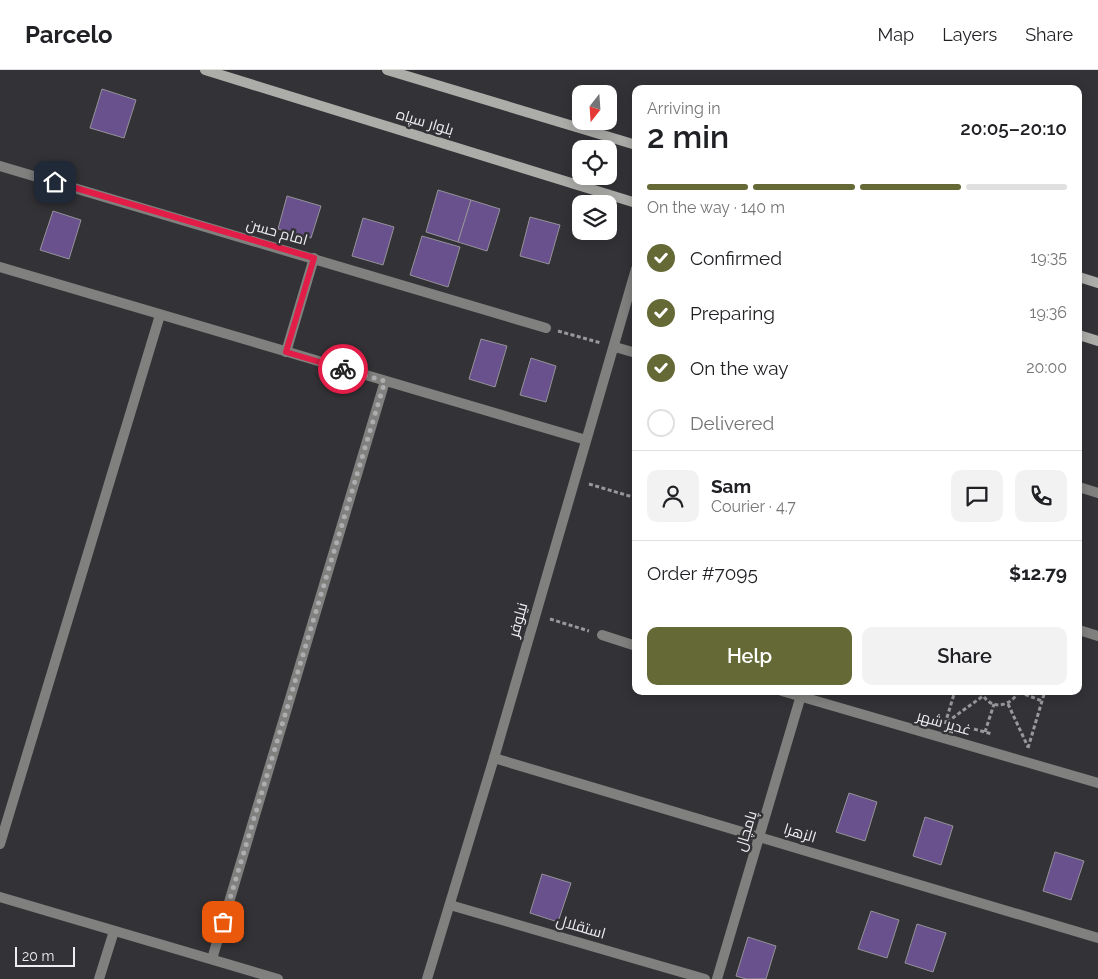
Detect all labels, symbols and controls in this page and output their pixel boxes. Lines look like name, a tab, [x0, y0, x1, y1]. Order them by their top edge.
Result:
text: Parcelo	[25, 20, 113, 49]
text: Map	[878, 24, 914, 45]
text: Layers	[942, 24, 997, 45]
text: Share	[1025, 24, 1073, 45]
north arrow	[572, 85, 618, 130]
map controls	[572, 85, 617, 240]
text: Arriving in	[647, 99, 721, 118]
street label: بلوار سپاه	[394, 105, 456, 140]
text: 20:05–20:10	[960, 117, 1067, 139]
text: 2 min	[647, 118, 729, 155]
button: locate	[572, 140, 617, 185]
pin	[34, 161, 76, 203]
icon: home	[41, 168, 69, 196]
button: layers	[572, 195, 617, 240]
text: On the way · 140 m	[647, 198, 785, 217]
street label: امام حسن	[244, 215, 310, 250]
icon: check	[647, 244, 675, 272]
text: Confirmed	[690, 247, 782, 269]
text: 19:35	[1031, 248, 1067, 267]
icon: check	[647, 299, 675, 327]
text: Preparing	[690, 302, 775, 324]
text: 19:36	[1030, 303, 1067, 322]
courier	[318, 344, 368, 394]
icon: check	[647, 354, 675, 382]
icon: bike	[329, 355, 357, 383]
text: On the way	[690, 357, 789, 379]
text: 20:00	[1026, 358, 1067, 377]
text: Delivered	[690, 412, 774, 434]
button: person	[647, 470, 699, 522]
button: chat	[951, 470, 1003, 522]
button: phone	[1015, 470, 1067, 522]
text: Sam	[711, 475, 751, 497]
text: Courier · 4.7	[711, 497, 796, 516]
text: Order #7095	[647, 562, 758, 584]
text: $12.79	[1009, 562, 1067, 584]
street label: نیلوفر	[504, 601, 532, 640]
button: Help	[647, 627, 852, 685]
button: Share	[862, 627, 1067, 685]
street label: غدیر شهر	[913, 706, 973, 740]
street label: پامچال	[731, 809, 762, 854]
street label: الزهرا	[782, 820, 818, 846]
pin	[202, 901, 244, 943]
icon: bag	[209, 908, 237, 936]
street label: استقلال	[554, 911, 608, 943]
scale bar	[15, 944, 75, 967]
text: 20 m	[22, 948, 54, 964]

